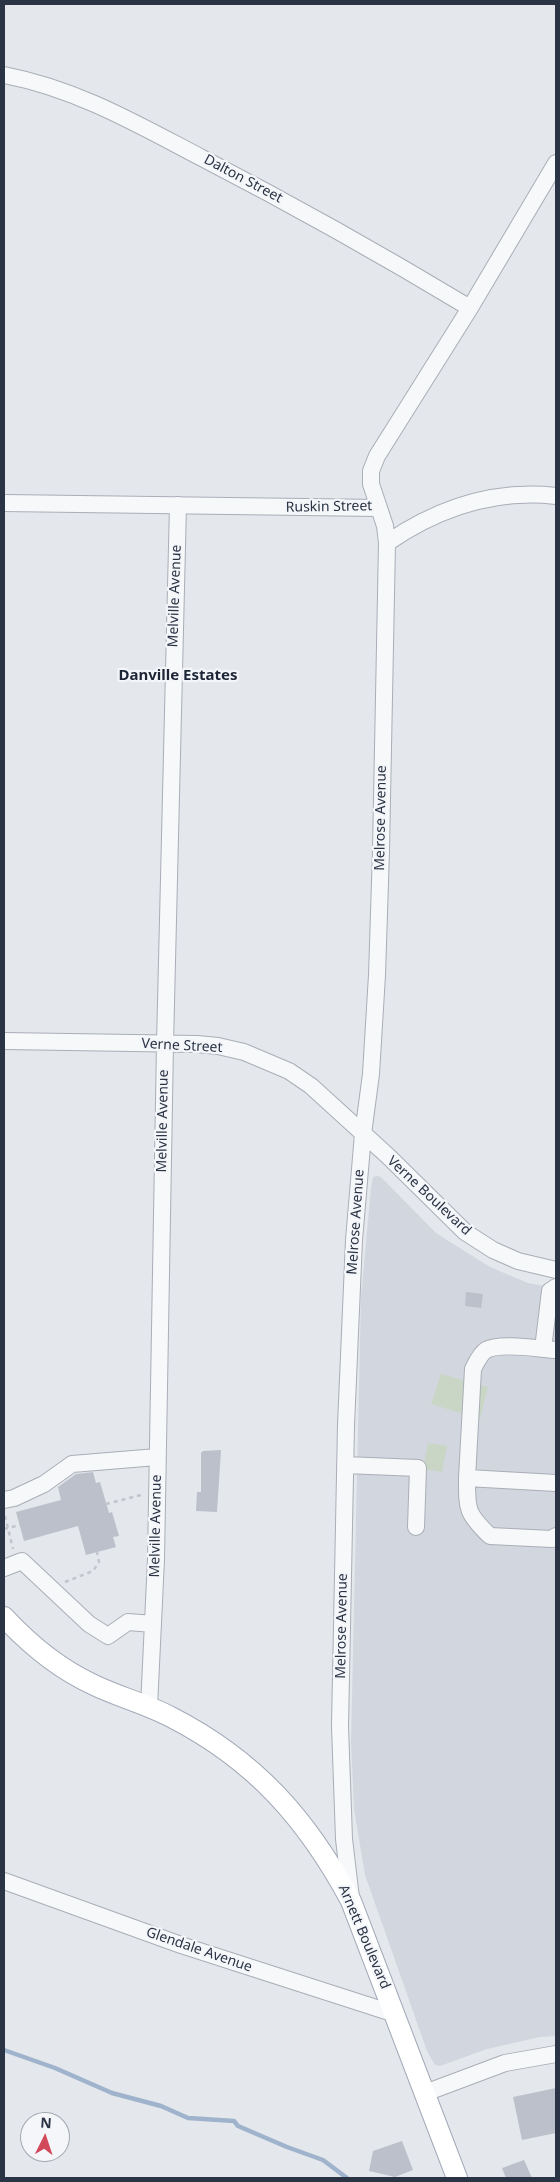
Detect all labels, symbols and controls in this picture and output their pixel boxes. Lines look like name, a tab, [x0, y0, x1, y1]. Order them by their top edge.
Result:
street label: Dalton Street	[201, 151, 285, 207]
street label: Ruskin Street	[286, 498, 372, 516]
street label: Melville Avenue	[165, 544, 185, 648]
district label: Danville Estates	[119, 667, 237, 685]
street label: Melrose Avenue	[372, 765, 390, 871]
street label: Verne Street	[141, 1035, 223, 1057]
street label: Melville Avenue	[154, 1069, 172, 1173]
street label: Verne Boulevard	[384, 1153, 474, 1239]
street label: Melrose Avenue	[344, 1169, 368, 1275]
street label: Melville Avenue	[147, 1474, 165, 1578]
street label: Melrose Avenue	[333, 1573, 351, 1679]
street label: Arnett Boulevard	[334, 1882, 394, 1992]
street label: Glendale Avenue	[144, 1924, 254, 1976]
north arrow	[20, 2112, 70, 2162]
text: N	[40, 2113, 52, 2132]

